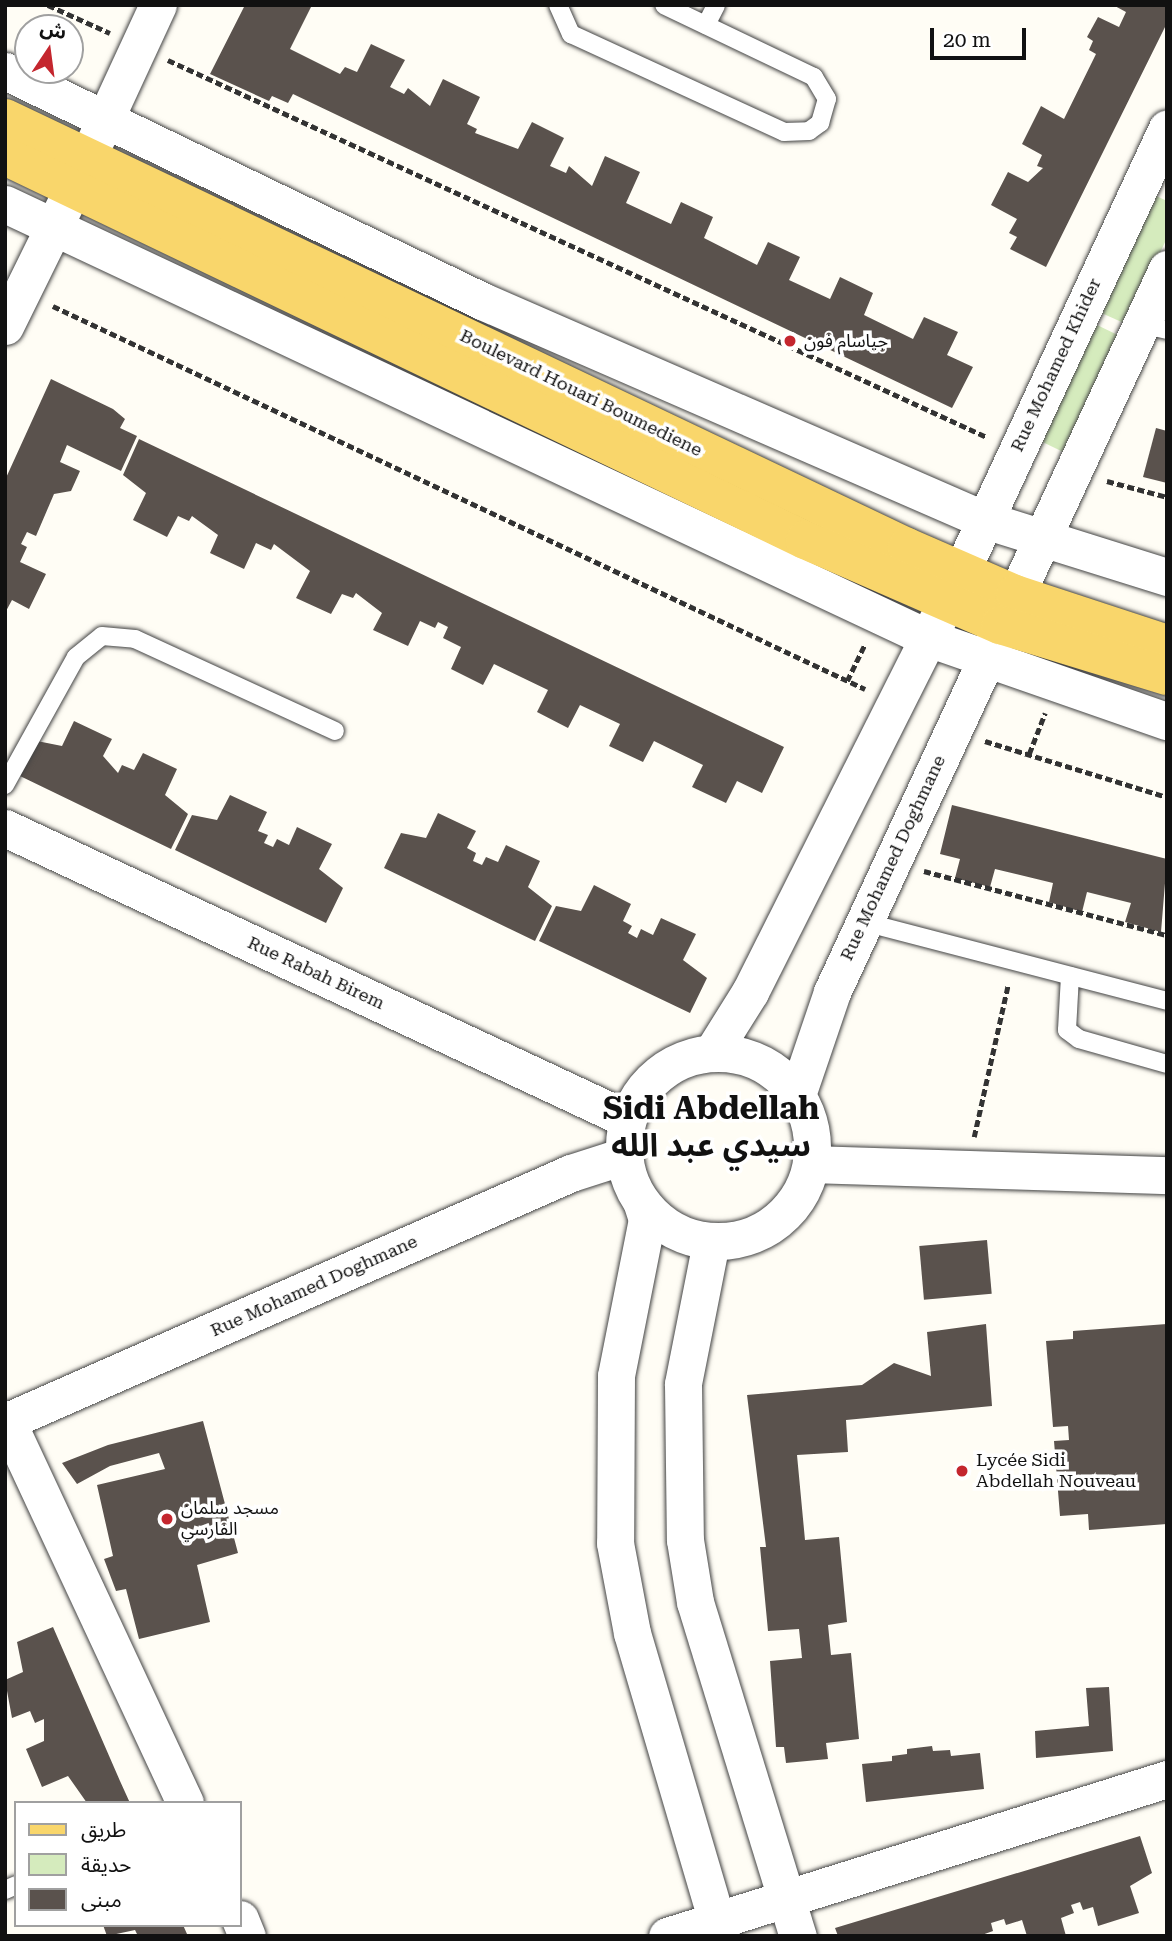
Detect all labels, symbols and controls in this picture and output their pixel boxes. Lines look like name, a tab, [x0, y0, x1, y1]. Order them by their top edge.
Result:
north arrow	[14, 14, 84, 84]
scale bar	[934, 14, 1030, 58]
text: ش	[38, 16, 69, 44]
text: 20 m	[943, 28, 991, 52]
street label: Rue Mohamed Khider	[1006, 275, 1106, 455]
street label: Boulevard Houari Boumediene	[456, 325, 706, 461]
place label: جياسام فون	[804, 330, 888, 352]
marker: جياسام فون	[782, 333, 798, 349]
street label: Rue Mohamed Doghmane	[836, 752, 950, 964]
street label: Rue Rabah Birem	[244, 932, 388, 1014]
district label: Sidi Abdellah سيدي عبد الله	[603, 1090, 819, 1165]
street label: Rue Mohamed Doghmane	[207, 1231, 421, 1341]
place label: Lycée Sidi Abdellah Nouveau	[976, 1450, 1136, 1492]
marker: Lycée Sidi Abdellah Nouveau	[954, 1463, 970, 1479]
place label: مسجد سلمان الفارسي	[181, 1498, 279, 1540]
marker: مسجد سلمان الفارسي	[159, 1511, 175, 1527]
legend	[14, 1801, 242, 1927]
text: طريق	[81, 1818, 126, 1842]
text: حديقة	[81, 1853, 131, 1877]
text: مبنى	[81, 1888, 122, 1912]

